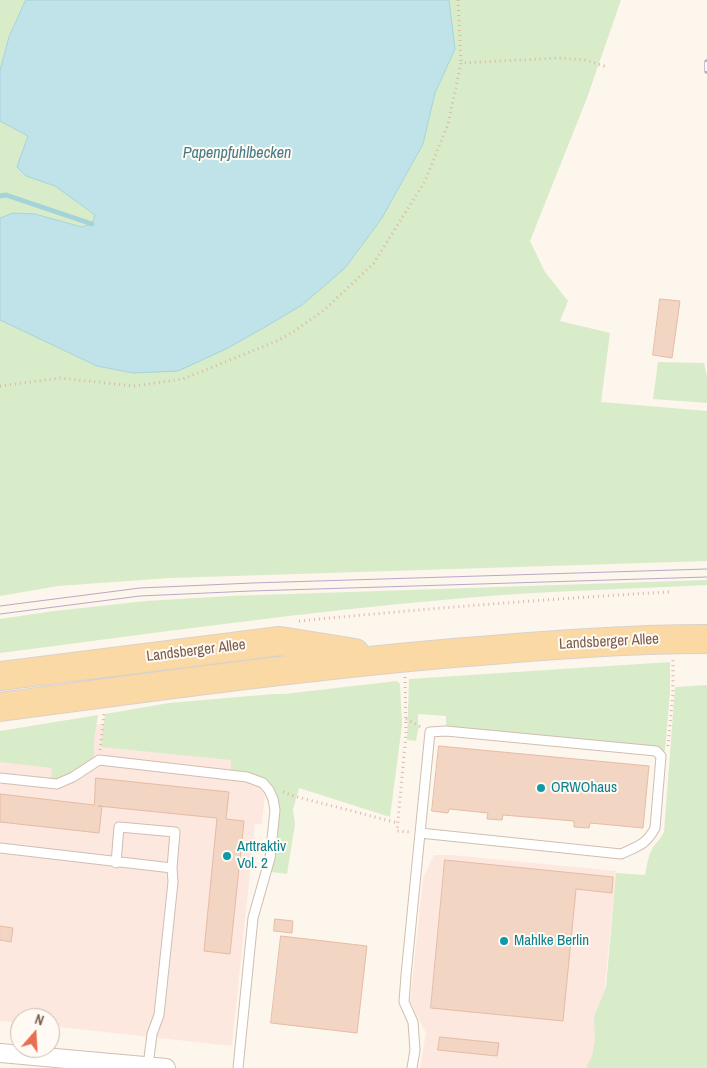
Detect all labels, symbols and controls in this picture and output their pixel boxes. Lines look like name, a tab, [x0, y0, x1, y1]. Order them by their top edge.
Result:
water label: Papenpfuhlbecken	[183, 144, 291, 164]
street label: Landsberger Allee	[559, 630, 659, 654]
street label: Landsberger Allee	[145, 636, 247, 666]
place label: ORWOhaus	[551, 779, 617, 797]
marker: ORWOhaus	[535, 782, 547, 794]
place label: Arttraktiv Vol. 2	[237, 838, 286, 873]
marker: Arttraktiv Vol. 2	[221, 850, 233, 862]
place label: Mahlke Berlin	[514, 932, 589, 950]
marker: Mahlke Berlin	[498, 935, 510, 947]
north arrow	[10, 1008, 60, 1058]
text: N	[33, 1010, 46, 1030]

